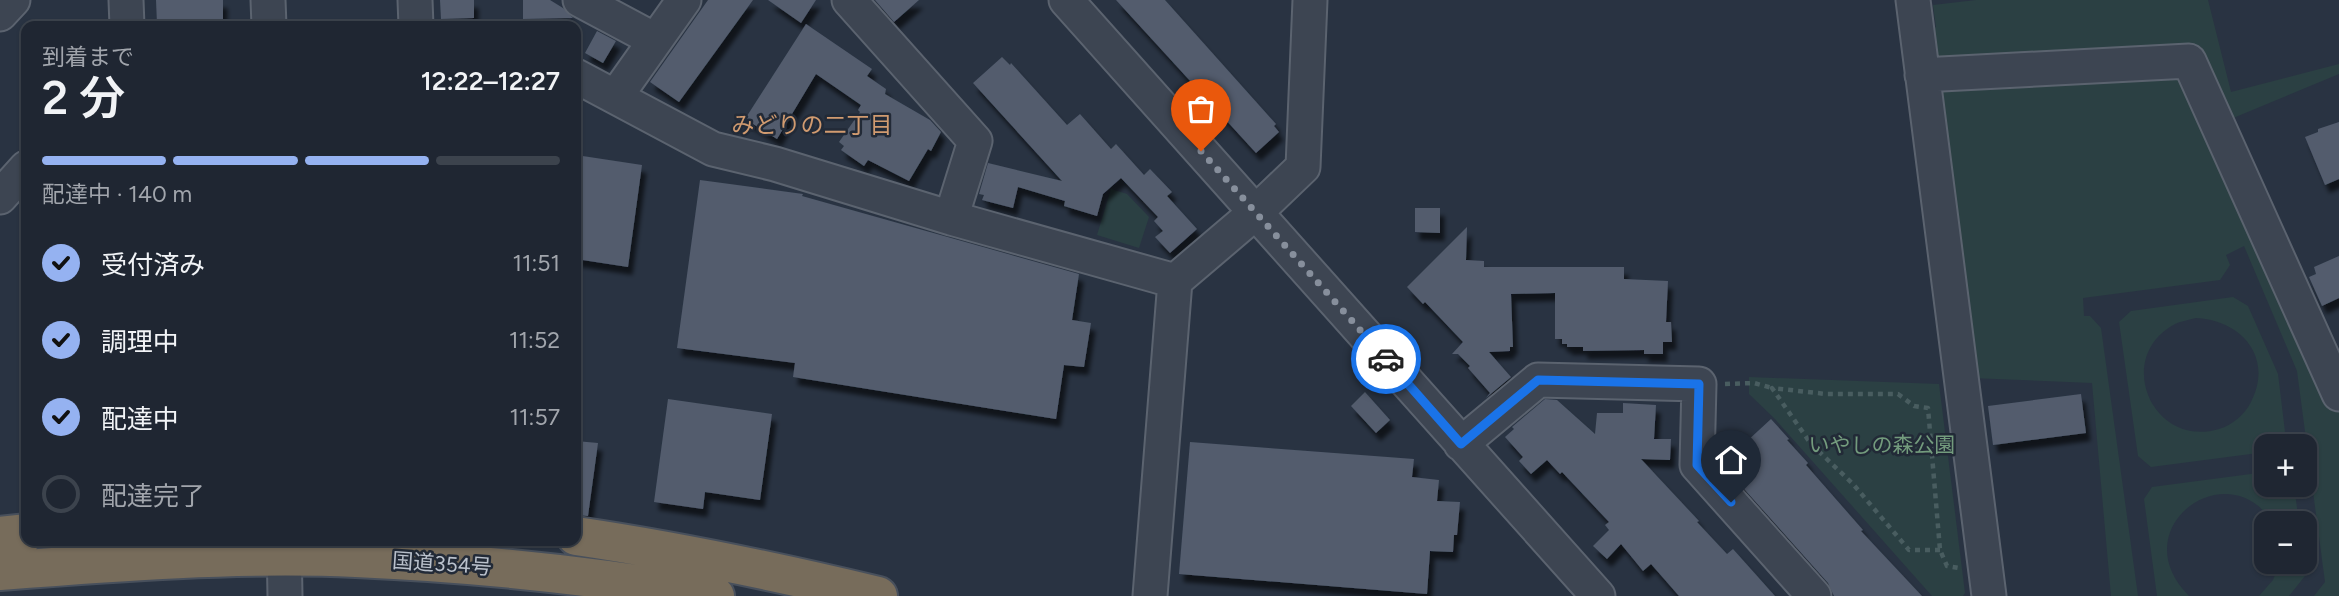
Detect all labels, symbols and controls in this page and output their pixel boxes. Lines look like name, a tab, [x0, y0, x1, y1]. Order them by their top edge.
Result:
text: 到着まで	[42, 43, 134, 71]
text: 12:22–12:27	[421, 65, 560, 97]
text: 2 分	[42, 70, 125, 126]
pin	[1171, 79, 1231, 151]
icon: bag	[1182, 90, 1220, 128]
district label: みどりの二丁目	[732, 111, 893, 139]
text: 配達中 · 140 m	[42, 180, 192, 208]
icon: check	[42, 244, 80, 282]
text: 受付済み	[101, 249, 205, 281]
text: 11:51	[512, 249, 560, 277]
icon: check	[42, 321, 80, 359]
courier	[1351, 324, 1421, 394]
text: 調理中	[101, 326, 179, 358]
text: 11:52	[509, 326, 560, 354]
icon: car	[1367, 340, 1405, 378]
icon: check	[42, 398, 80, 436]
text: 配達中	[101, 403, 179, 435]
text: 11:57	[510, 403, 560, 431]
pin	[1701, 430, 1761, 502]
park label: いやしの森公園	[1809, 432, 1956, 457]
map controls	[2254, 434, 2317, 574]
button: +	[2254, 434, 2317, 497]
icon: home	[1712, 441, 1750, 479]
text: 配達完了	[101, 480, 205, 512]
button: −	[2254, 511, 2317, 574]
street label: 国道354号	[392, 548, 493, 579]

